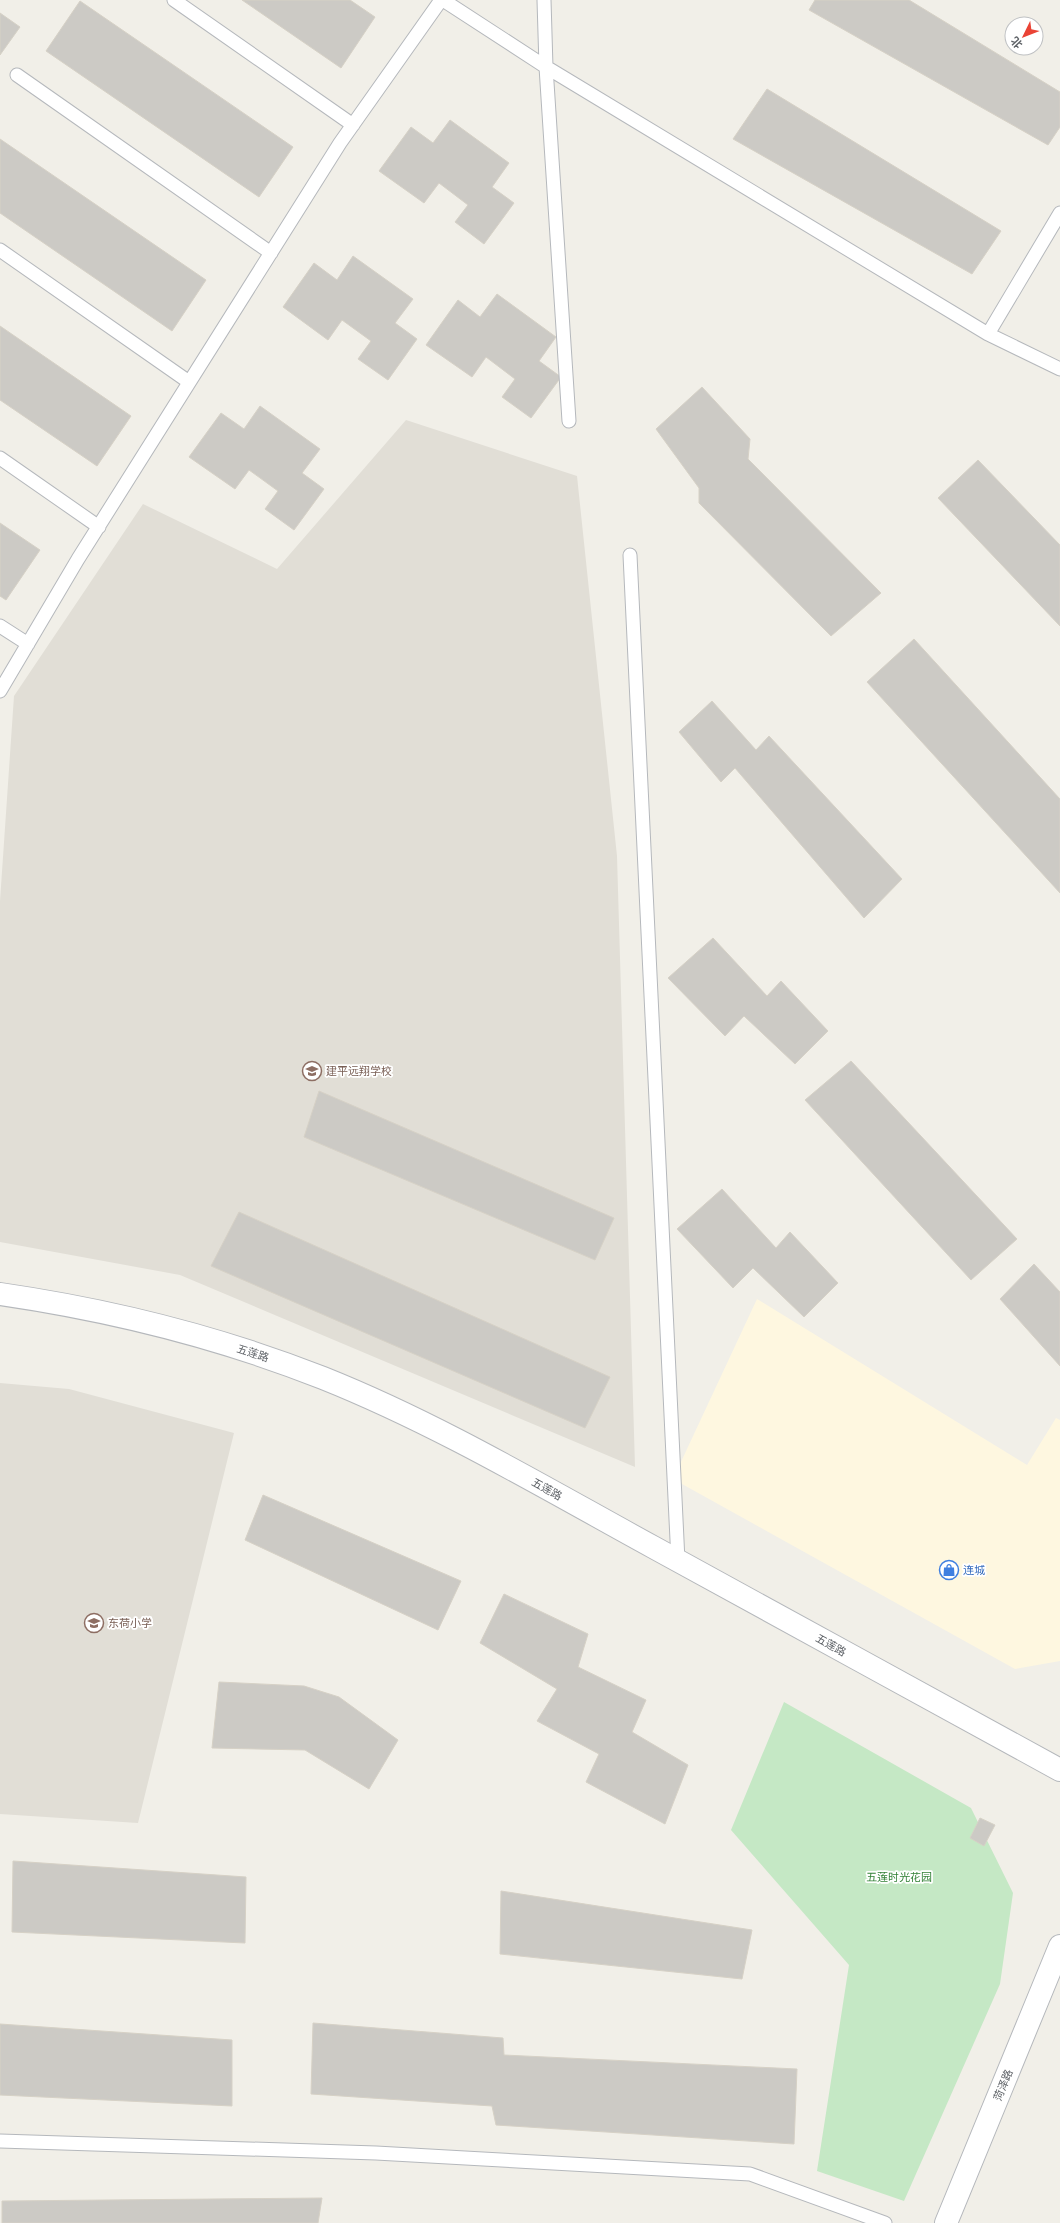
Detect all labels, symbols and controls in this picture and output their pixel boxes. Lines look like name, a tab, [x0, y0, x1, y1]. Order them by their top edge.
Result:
north arrow	[1004, 16, 1044, 56]
text: 北	[1008, 34, 1026, 52]
school or university icon: 建平远翔学校	[301, 1060, 323, 1082]
place label: 建平远翔学校	[326, 1064, 392, 1078]
street label: 五莲路	[235, 1341, 271, 1365]
street label: 五莲路	[529, 1475, 565, 1503]
shop icon: 连城	[938, 1559, 960, 1581]
place label: 连城	[963, 1563, 985, 1577]
school or university icon: 东荷小学	[83, 1612, 105, 1634]
place label: 东荷小学	[108, 1616, 152, 1630]
street label: 五莲路	[813, 1631, 849, 1659]
park label: 五莲时光花园	[866, 1870, 932, 1884]
street label: 菏泽路	[990, 2067, 1016, 2103]

